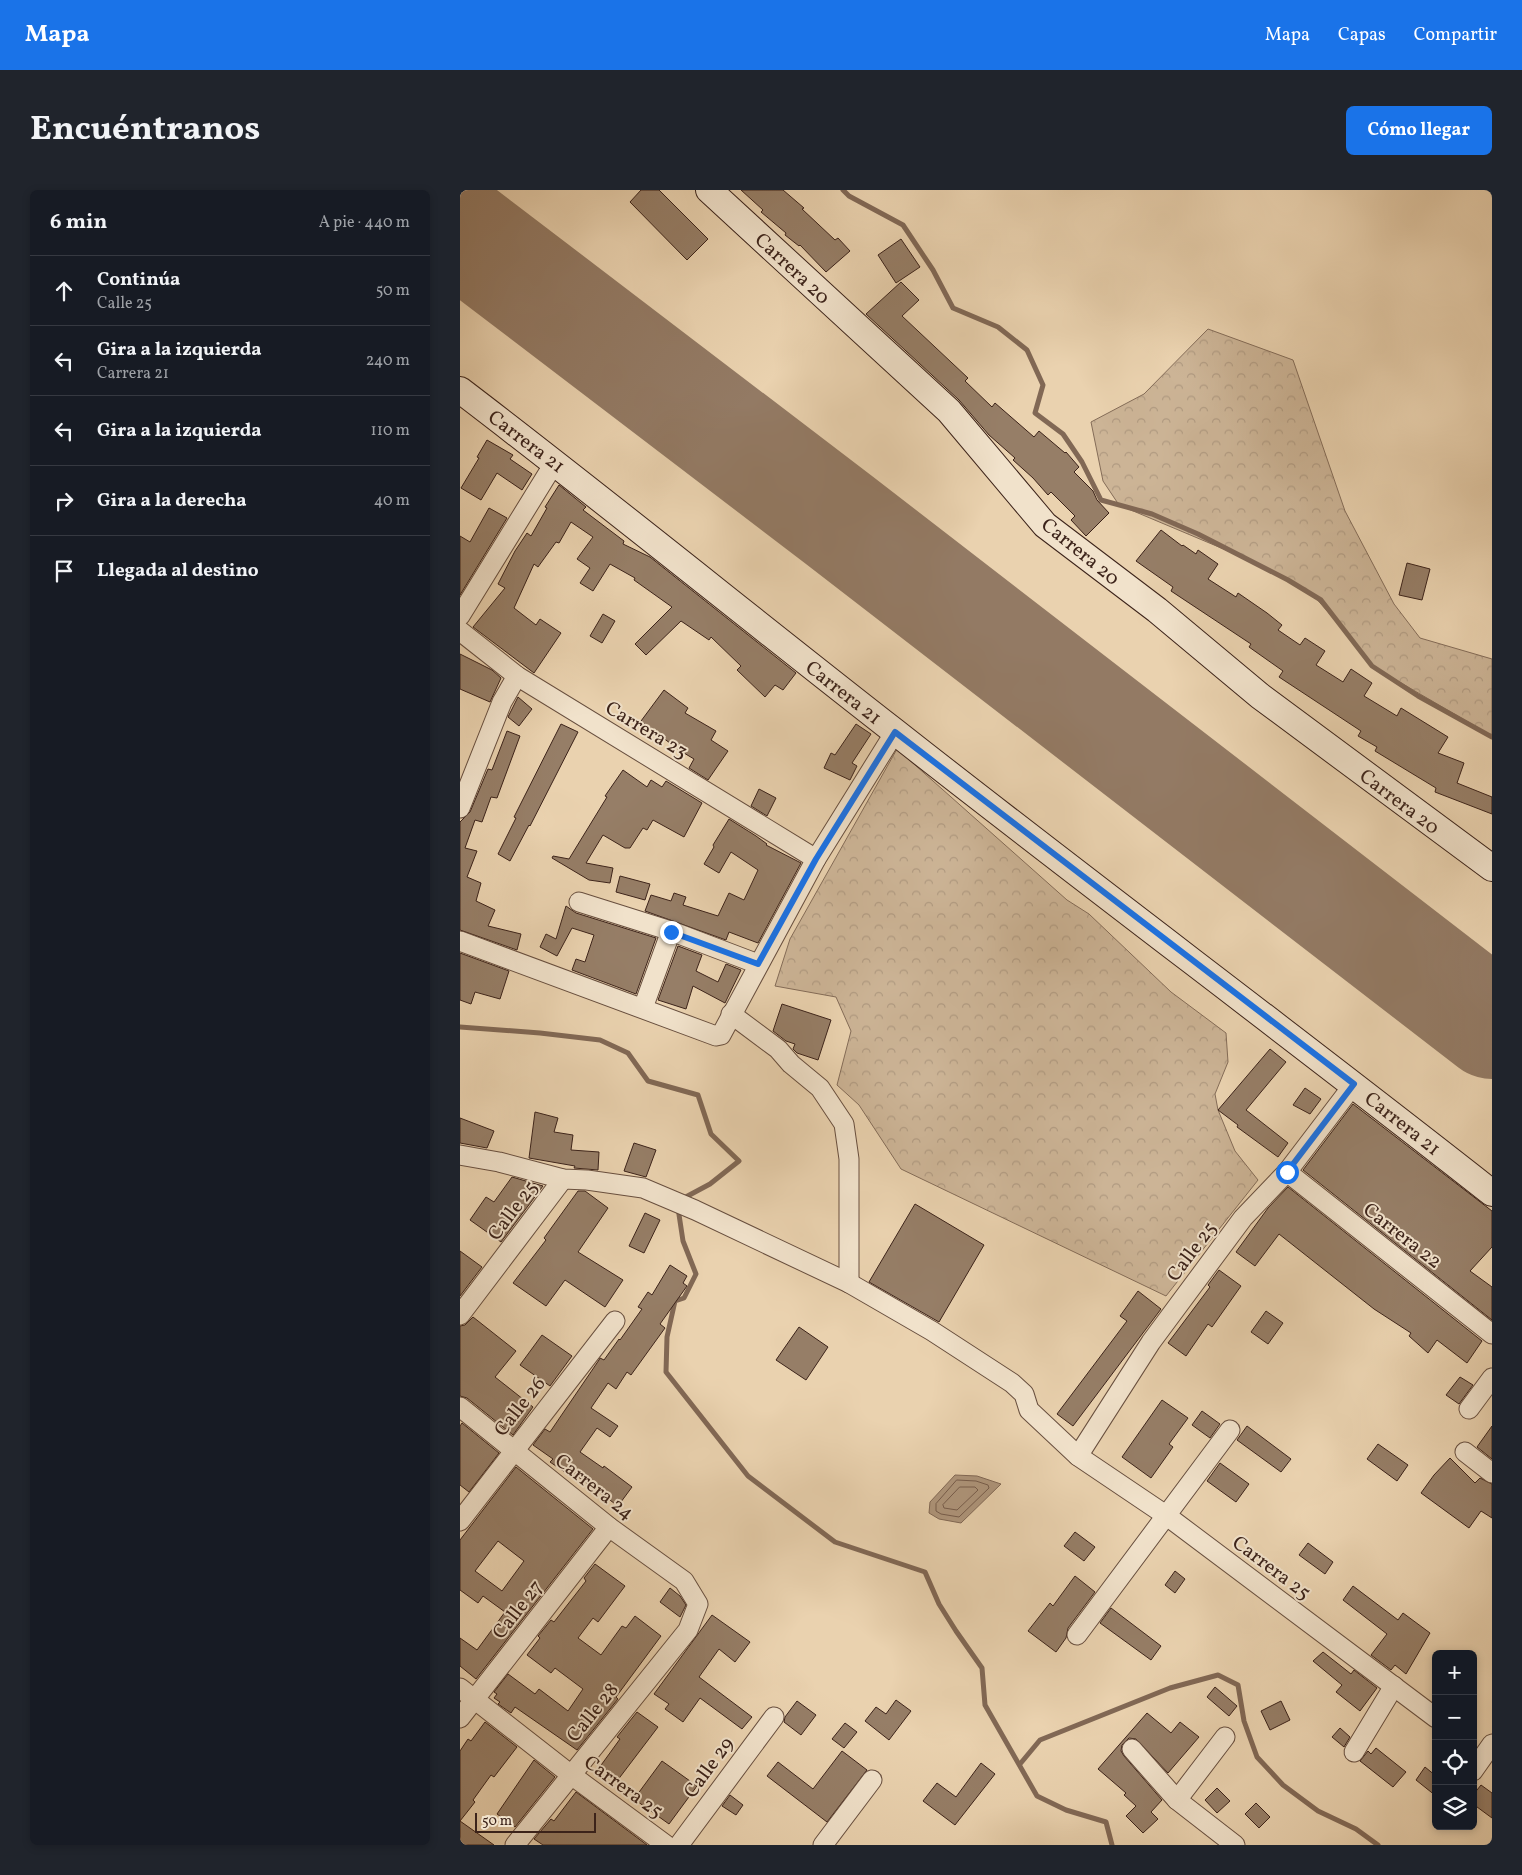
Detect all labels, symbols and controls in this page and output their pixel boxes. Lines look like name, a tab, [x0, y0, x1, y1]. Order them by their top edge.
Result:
text: Mapa	[25, 18, 90, 52]
text: Mapa	[1265, 23, 1310, 48]
text: Capas	[1338, 23, 1386, 48]
text: Compartir	[1414, 23, 1497, 48]
text: Encuéntranos	[30, 106, 260, 154]
button: Cómo llegar	[1346, 106, 1492, 155]
text: 6 min	[50, 208, 107, 237]
text: A pie · 440 m	[319, 212, 410, 234]
street label: Carrera 20	[748, 227, 836, 312]
text: Continúa	[97, 267, 180, 293]
icon: ahead	[50, 277, 78, 305]
text: 50 m	[376, 280, 410, 302]
text: Calle 25	[97, 293, 152, 315]
text: Gira a la izquierda	[97, 337, 262, 363]
icon: left	[50, 347, 78, 375]
text: 240 m	[366, 350, 410, 372]
text: Carrera 21	[97, 363, 169, 385]
street label: Carrera 21	[481, 404, 570, 481]
icon: left	[50, 417, 78, 445]
text: Gira a la izquierda	[97, 418, 262, 444]
text: 110 m	[371, 420, 410, 442]
icon: right	[50, 487, 78, 515]
text: Gira a la derecha	[97, 488, 247, 514]
text: 40 m	[374, 490, 410, 512]
street label: Carrera 20	[1034, 512, 1125, 593]
icon: arrive	[50, 557, 78, 585]
text: Llegada al destino	[97, 558, 259, 584]
street label: Carrera 21	[799, 655, 887, 732]
street label: Carrera 23	[599, 695, 693, 766]
street label: Carrera 20	[1353, 763, 1445, 842]
route end	[660, 921, 683, 944]
street label: Carrera 21	[1358, 1086, 1446, 1163]
route start	[1276, 1161, 1299, 1184]
street label: Calle 25	[482, 1175, 545, 1247]
street label: Carrera 22	[1356, 1197, 1447, 1276]
street label: Calle 25	[1161, 1216, 1224, 1288]
street label: Calle 26	[488, 1371, 553, 1443]
street label: Carrera 24	[548, 1448, 639, 1527]
street label: Carrera 25	[1226, 1530, 1316, 1607]
street label: Calle 27	[486, 1575, 551, 1646]
map controls	[1432, 1650, 1477, 1830]
button: +	[1432, 1650, 1477, 1695]
street label: Calle 28	[561, 1677, 626, 1749]
button: −	[1432, 1695, 1477, 1740]
street label: Calle 29	[678, 1732, 741, 1804]
button: locate	[1432, 1740, 1477, 1785]
street label: Carrera 25	[577, 1749, 668, 1826]
button: layers	[1432, 1785, 1477, 1830]
scale bar	[475, 1810, 596, 1833]
text: 50 m	[482, 1812, 512, 1831]

